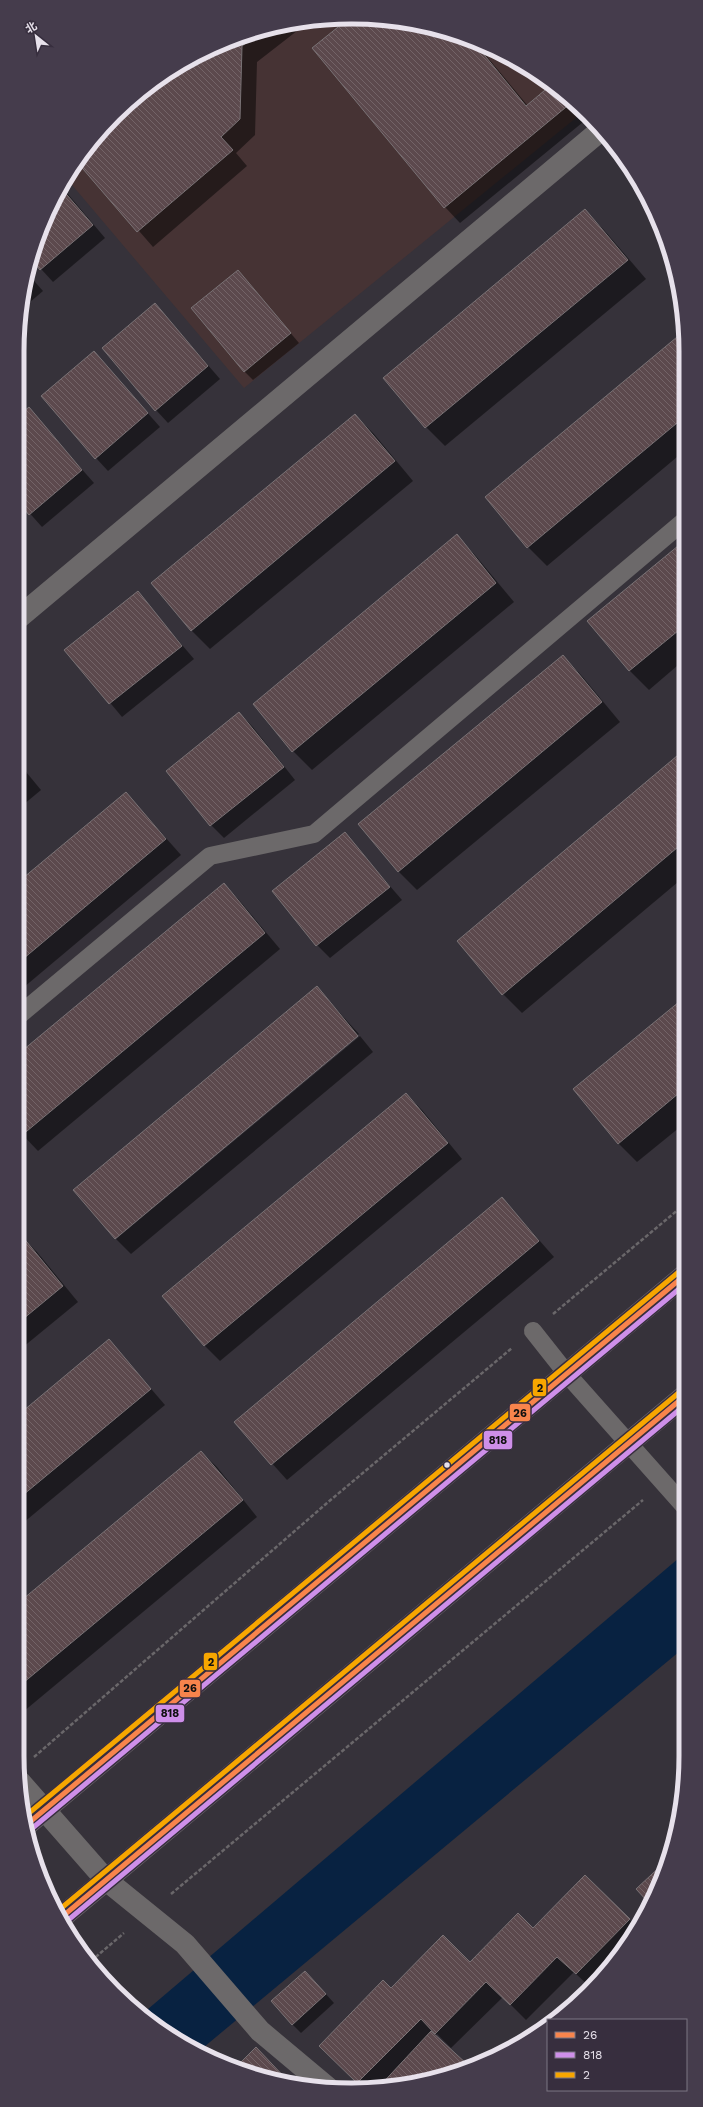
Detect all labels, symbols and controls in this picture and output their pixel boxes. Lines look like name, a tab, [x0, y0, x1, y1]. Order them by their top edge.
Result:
north arrow	[16, 16, 56, 56]
text: 北	[23, 19, 39, 36]
line badge: 2	[532, 1378, 547, 1397]
text: 2	[537, 1382, 544, 1395]
line badge: 26	[509, 1403, 531, 1422]
text: 26	[513, 1407, 527, 1420]
line badge: 818	[483, 1430, 513, 1450]
text: 818	[489, 1434, 507, 1447]
unlabelled marker	[442, 1460, 452, 1470]
line badge: 2	[203, 1652, 218, 1671]
text: 2	[208, 1656, 215, 1669]
line badge: 26	[179, 1679, 201, 1698]
text: 26	[183, 1682, 197, 1695]
line badge: 818	[155, 1704, 185, 1723]
text: 818	[161, 1707, 179, 1720]
legend	[547, 2019, 687, 2091]
text: 26	[583, 2028, 597, 2042]
text: 818	[583, 2048, 602, 2062]
text: 2	[583, 2068, 590, 2082]

